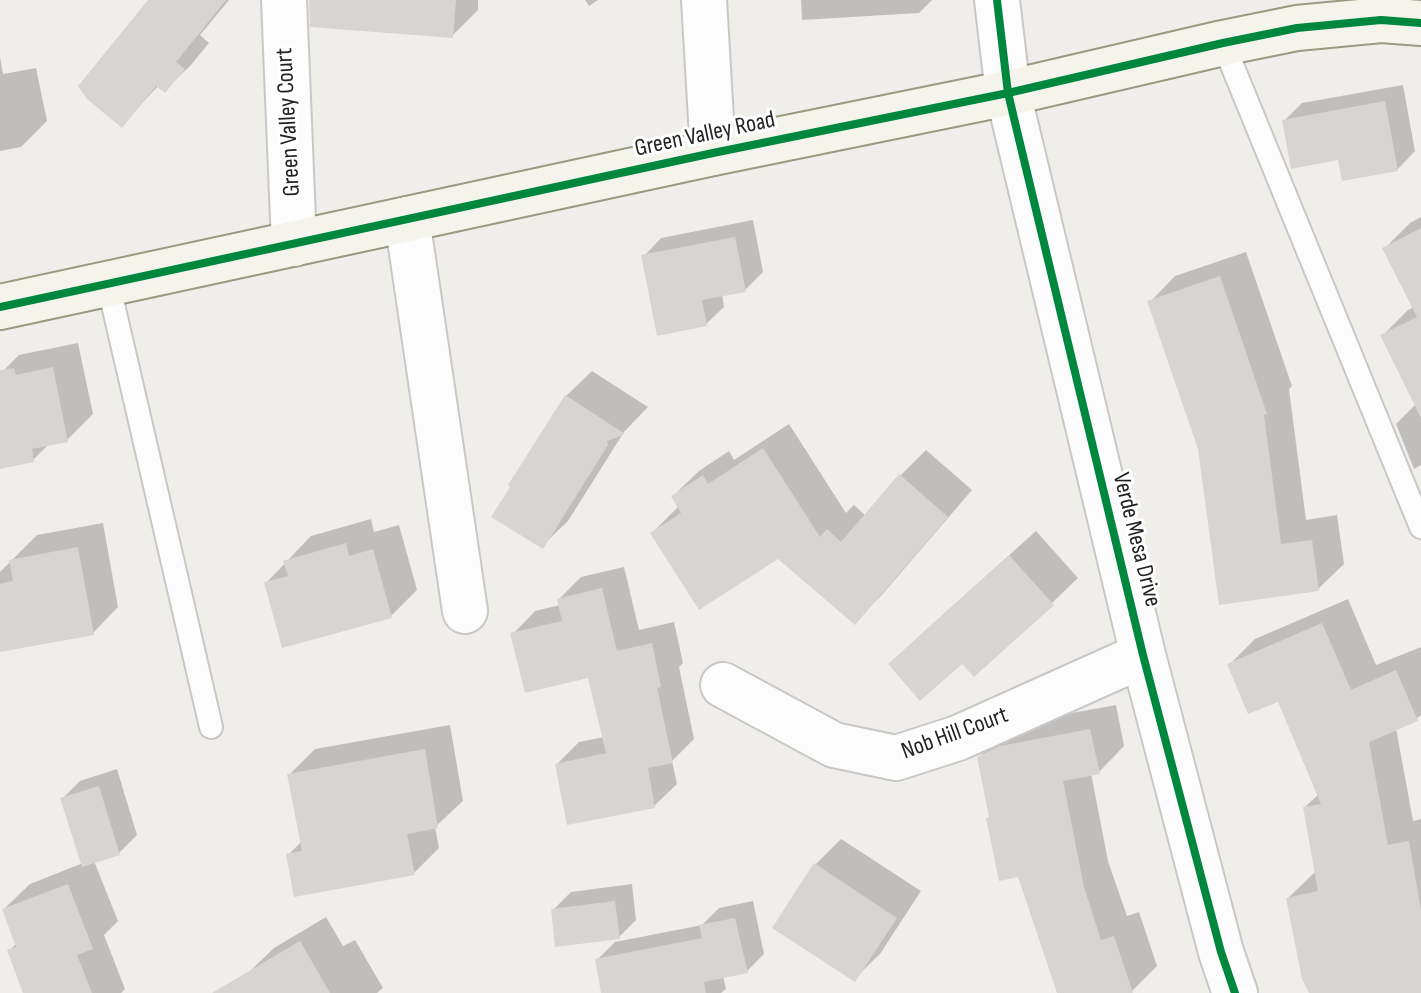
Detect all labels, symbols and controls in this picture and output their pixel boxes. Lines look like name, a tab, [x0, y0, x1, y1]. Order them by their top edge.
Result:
street label: Green Valley Court	[271, 47, 307, 197]
street label: Green Valley Road	[632, 106, 778, 164]
street label: Verde Mesa Drive	[1105, 470, 1167, 610]
street label: Nob Hill Court	[898, 701, 1012, 767]

